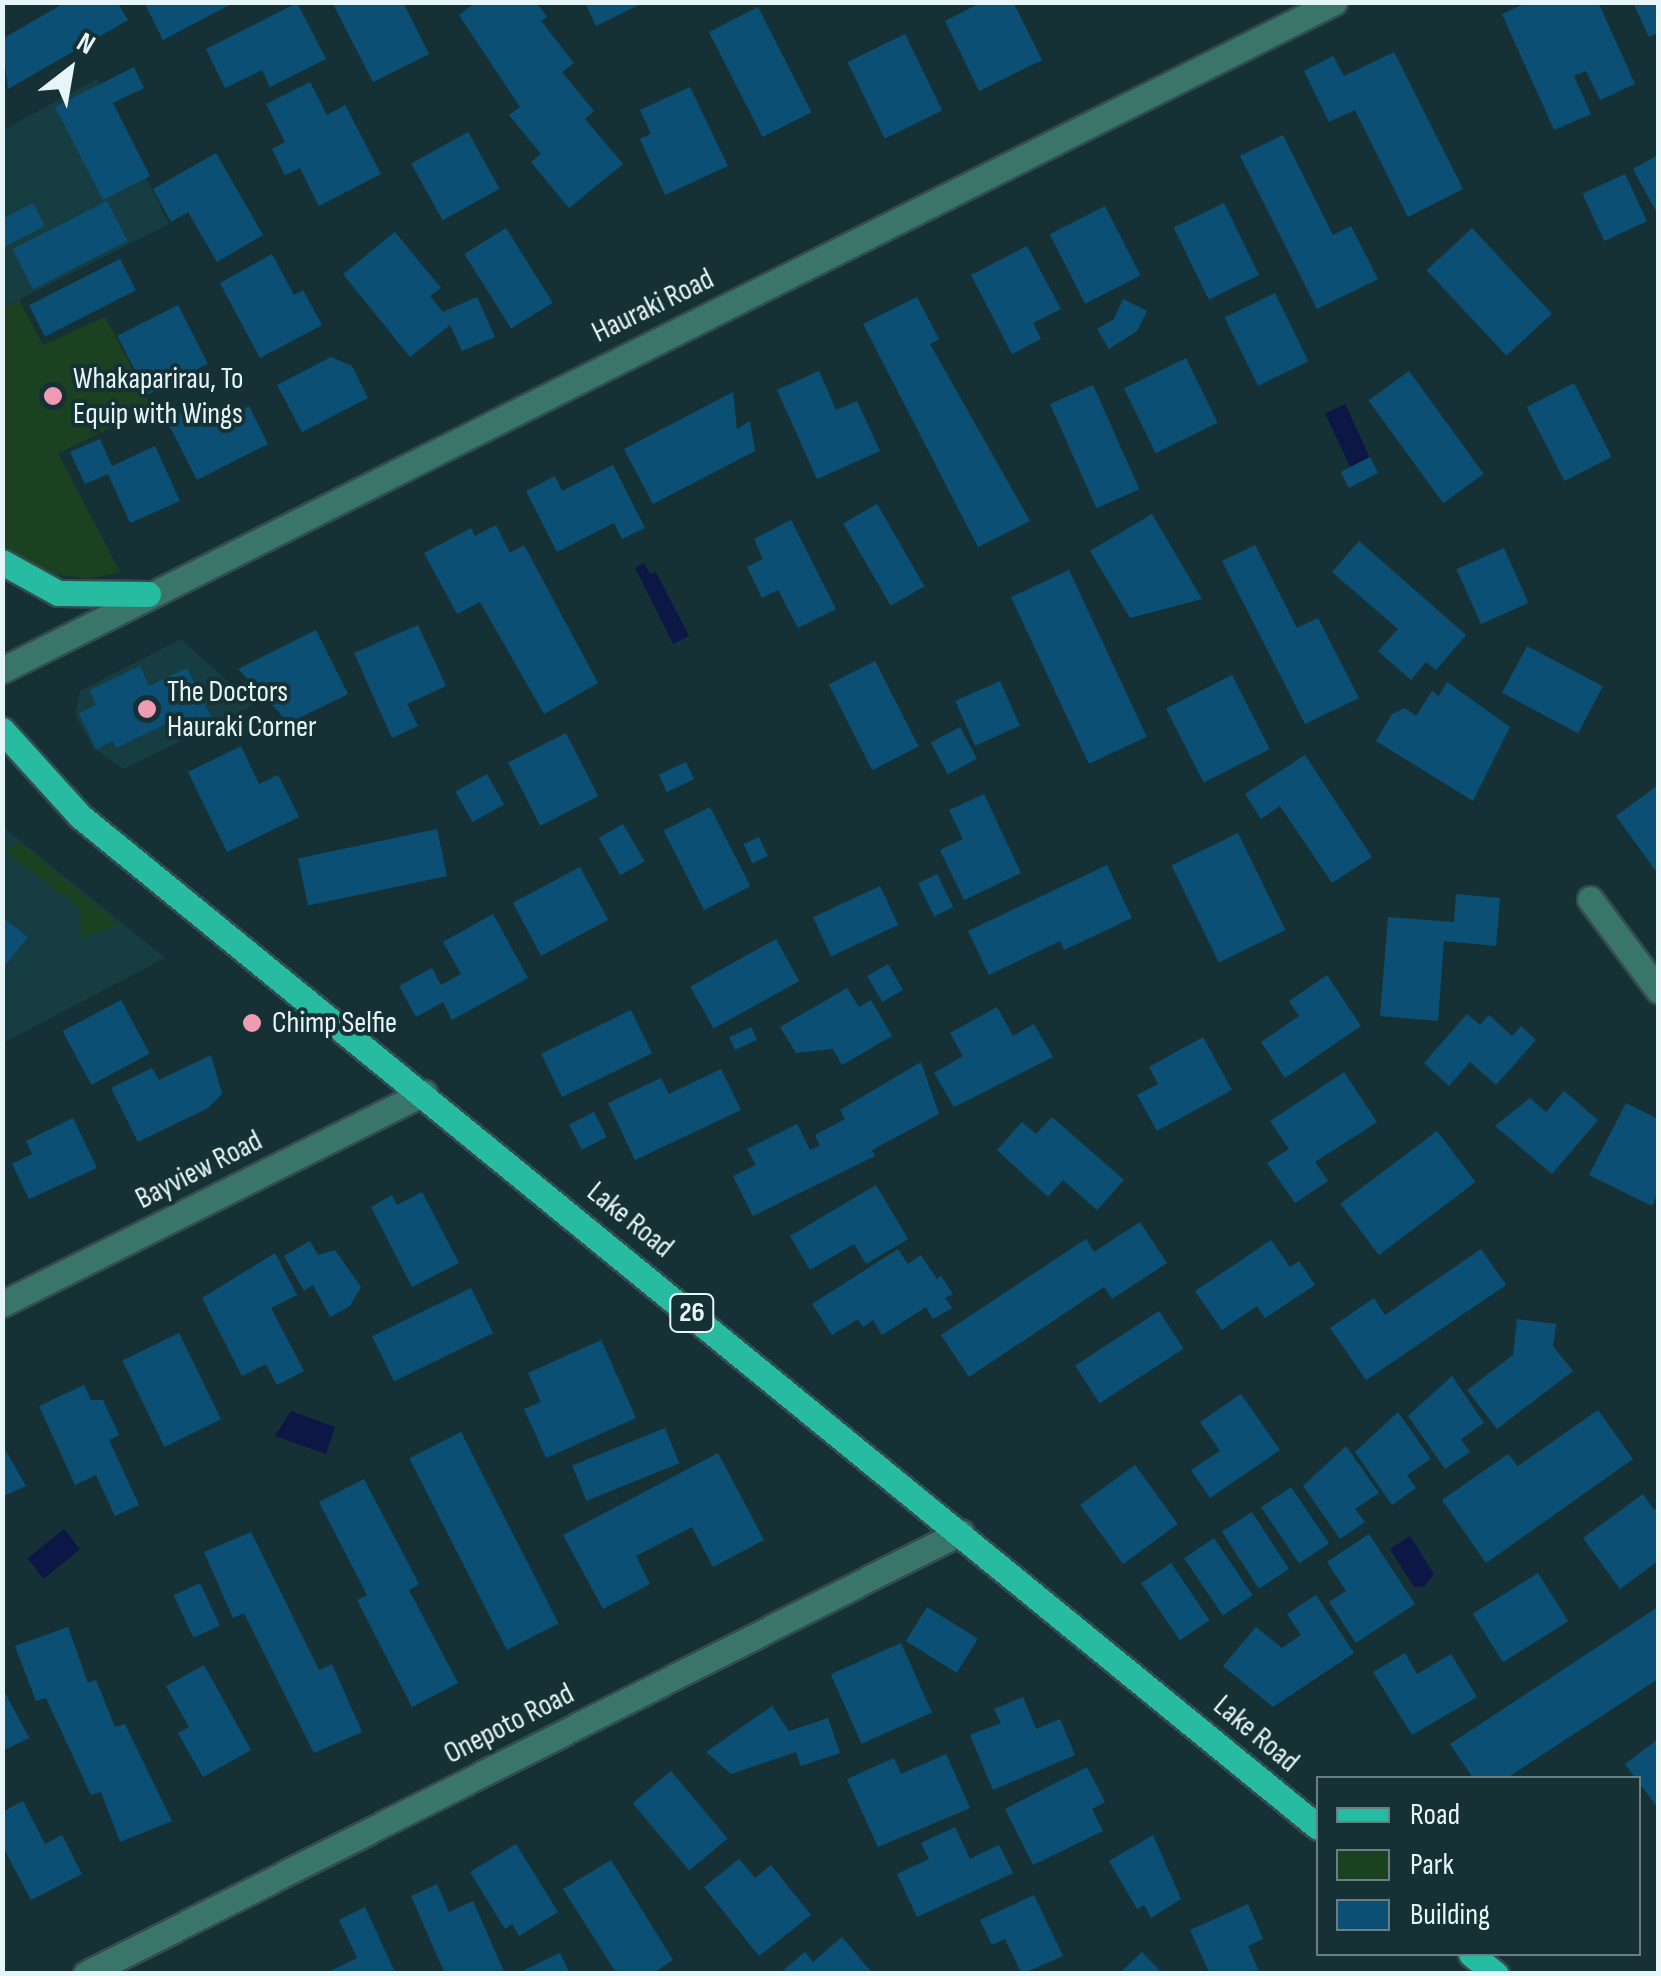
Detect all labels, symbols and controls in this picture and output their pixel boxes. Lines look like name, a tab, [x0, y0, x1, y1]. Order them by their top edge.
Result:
north arrow	[20, 20, 120, 120]
text: N	[71, 26, 101, 62]
street label: Hauraki Road	[586, 261, 720, 351]
place label: Whakaparirau, To Equip with Wings	[73, 361, 243, 432]
marker: Whakaparirau, To Equip with Wings	[42, 385, 64, 407]
place label: The Doctors Hauraki Corner	[167, 674, 317, 744]
marker: The Doctors Hauraki Corner	[136, 698, 158, 720]
place label: Chimp Selfie	[272, 1005, 397, 1041]
marker: Chimp Selfie	[241, 1012, 263, 1034]
street label: Bayview Road	[130, 1123, 268, 1217]
street label: Lake Road	[580, 1174, 680, 1266]
road number: 26	[667, 1290, 717, 1336]
street label: Onepoto Road	[438, 1676, 580, 1772]
street label: Lake Road	[1206, 1688, 1306, 1780]
legend	[1316, 1776, 1641, 1956]
text: Road	[1410, 1797, 1460, 1833]
text: Park	[1410, 1847, 1454, 1883]
text: Building	[1410, 1897, 1490, 1933]

